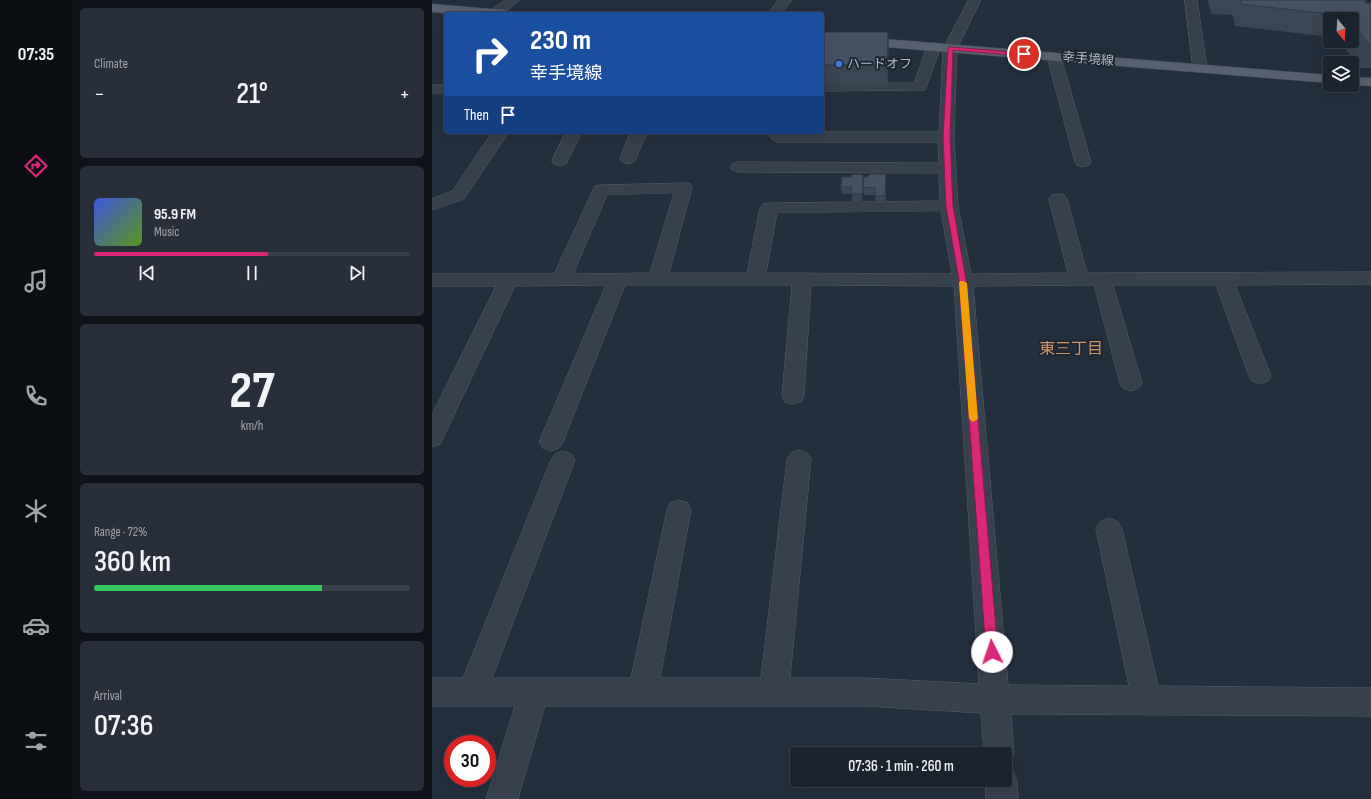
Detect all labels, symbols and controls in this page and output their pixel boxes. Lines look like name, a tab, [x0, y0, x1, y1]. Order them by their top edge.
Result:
north arrow	[1323, 12, 1359, 48]
map controls	[1323, 12, 1359, 92]
text: 230 m	[530, 24, 591, 57]
icon: right	[464, 28, 516, 80]
pin	[1007, 37, 1041, 71]
icon: arrive	[1013, 43, 1035, 65]
text: 07:35	[18, 44, 54, 65]
street label: 幸手境線	[1061, 49, 1115, 69]
text: Climate	[94, 56, 128, 72]
place label: ハードオフ	[847, 56, 912, 72]
button: layers	[1323, 56, 1359, 92]
marker: ハードオフ	[834, 59, 844, 69]
text: 幸手境線	[530, 63, 602, 84]
text: 21°	[236, 76, 268, 112]
text: −	[94, 81, 105, 108]
text: +	[399, 81, 410, 108]
icon: arrive	[497, 104, 519, 126]
text: Then	[464, 106, 489, 125]
icon: directions	[22, 152, 50, 180]
text: 95.9 FM	[154, 205, 196, 224]
text: Music	[154, 224, 179, 240]
icon: previous	[136, 262, 158, 284]
icon: pause	[241, 262, 263, 284]
icon: next	[346, 262, 368, 284]
icon: music	[22, 267, 50, 295]
district label: 東三丁目	[1039, 340, 1103, 359]
text: 27	[229, 360, 275, 423]
icon: phone	[22, 382, 50, 410]
text: km/h	[241, 418, 263, 434]
icon: climate	[22, 497, 50, 525]
text: Range · 72%	[94, 524, 147, 540]
text: 360 km	[94, 544, 171, 580]
icon: car	[22, 612, 50, 640]
position arrow	[971, 631, 1013, 673]
text: Arrival	[94, 688, 122, 704]
text: 07:36	[94, 708, 153, 744]
icon: filters	[22, 727, 50, 755]
speed limit sign: 30	[444, 735, 496, 787]
text: 07:36 · 1 min · 260 m	[848, 757, 954, 776]

